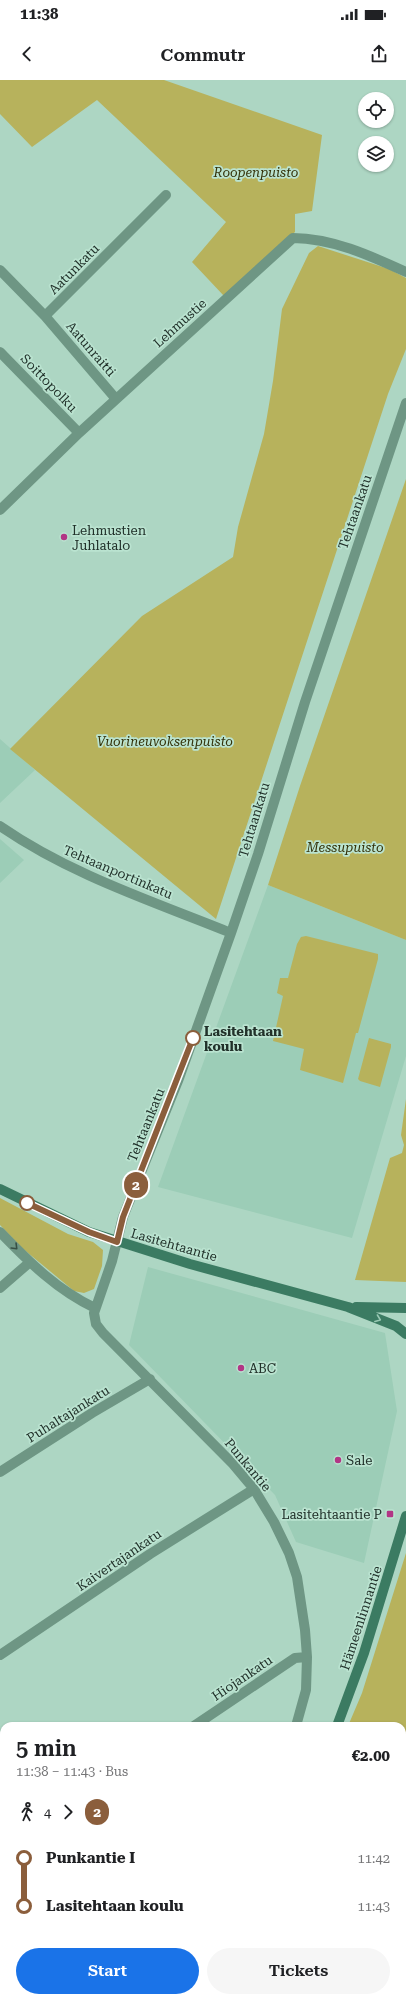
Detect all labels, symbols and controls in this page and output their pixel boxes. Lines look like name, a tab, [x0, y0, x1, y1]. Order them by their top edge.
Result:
text: 11:38	[20, 5, 58, 23]
icon: back	[16, 43, 38, 65]
icon: share	[368, 43, 390, 65]
text: Commutr	[161, 44, 245, 65]
map controls	[358, 92, 394, 172]
button: locate	[358, 92, 394, 128]
button: layers	[358, 136, 394, 172]
park label: Roopenpuisto	[213, 165, 298, 180]
street label: Aatunkatu	[46, 241, 102, 297]
street label: Lehmustie	[151, 295, 209, 351]
street label: Aatunraitti	[63, 319, 119, 379]
street label: Soittopolku	[18, 351, 80, 415]
street label: Tehtaankatu	[335, 473, 375, 551]
place label: Lehmustien Juhlatalo	[72, 523, 147, 553]
marker: Lehmustien Juhlatalo	[59, 532, 69, 542]
park label: Vuorineuvoksenpuisto	[97, 734, 233, 749]
street label: Tehtaankatu	[235, 781, 273, 859]
park label: Messupuisto	[305, 840, 384, 855]
street label: Tehtaanportinkatu	[61, 842, 175, 902]
place label: Lasitehtaan koulu	[204, 1024, 282, 1054]
marker: Lasitehtaan koulu	[185, 1030, 201, 1046]
street label: Tehtaankatu	[124, 1086, 168, 1164]
line badge: 2	[123, 1172, 149, 1198]
text: 2	[132, 1177, 140, 1193]
unlabelled marker	[19, 1195, 35, 1211]
street label: Lasitehtaantie	[129, 1226, 219, 1264]
one-way arrow	[10, 1242, 18, 1250]
one-way arrow	[374, 1314, 381, 1322]
place label: ABC	[249, 1361, 276, 1376]
marker: ABC	[236, 1363, 246, 1373]
street label: Puhaltajankatu	[24, 1383, 112, 1445]
street label: Punkantie	[222, 1436, 274, 1494]
place label: Sale	[346, 1453, 372, 1468]
marker: Sale	[333, 1455, 343, 1465]
place label: Lasitehtaantie P	[281, 1507, 382, 1522]
marker: Lasitehtaantie P	[385, 1509, 395, 1519]
street label: Kaivertajankatu	[74, 1526, 164, 1594]
street label: Hämeenlinnantie	[337, 1564, 385, 1672]
street label: Hiojankatu	[209, 1652, 275, 1704]
text: 5 min	[16, 1736, 77, 1761]
text: €2.00	[352, 1747, 390, 1765]
text: 11:38 – 11:43 · Bus	[16, 1764, 128, 1779]
icon: walk	[16, 1801, 38, 1823]
icon: forward	[57, 1801, 79, 1823]
text: 2	[93, 1804, 101, 1820]
text: 4	[44, 1805, 51, 1820]
text: Punkantie I	[46, 1849, 135, 1867]
text: 11:42	[358, 1851, 390, 1866]
text: Lasitehtaan koulu	[46, 1897, 184, 1915]
text: 11:43	[358, 1899, 390, 1914]
button: Start	[16, 1948, 199, 1994]
button: Tickets	[207, 1948, 390, 1994]

